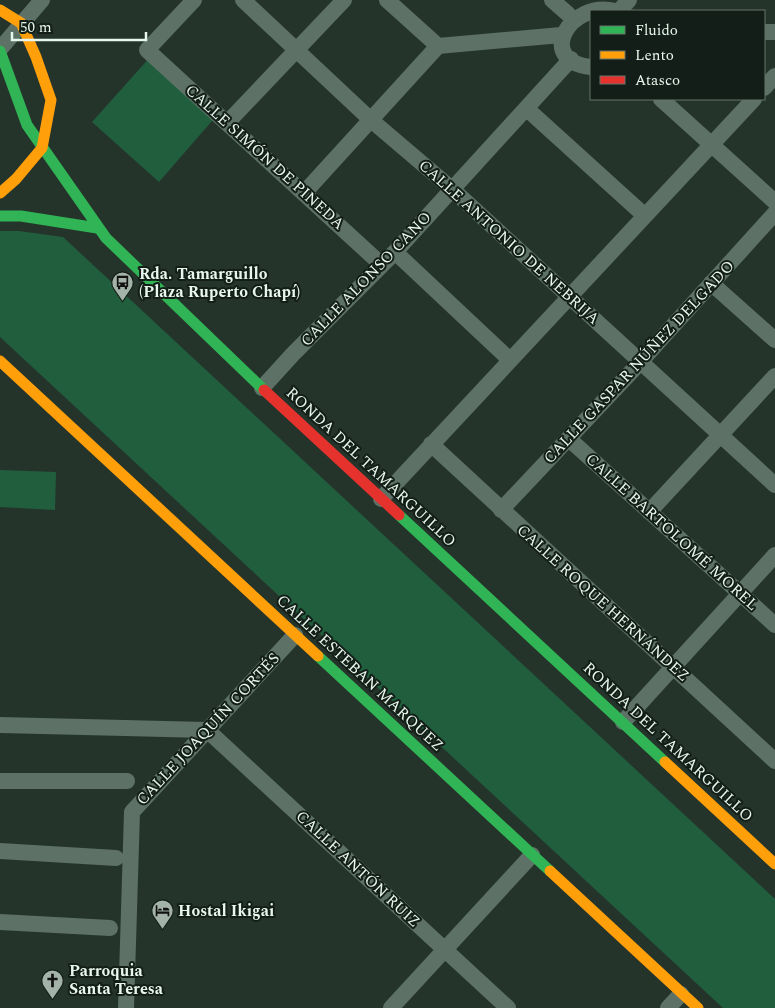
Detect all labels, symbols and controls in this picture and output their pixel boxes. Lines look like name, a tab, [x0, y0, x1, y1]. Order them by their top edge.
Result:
scale bar	[12, 10, 146, 42]
legend	[590, 10, 765, 100]
text: 50 m	[20, 16, 52, 39]
text: Fluido	[635, 19, 678, 42]
text: Lento	[635, 44, 674, 67]
text: Atasco	[635, 69, 680, 92]
street label: CALLE SIMÓN DE PINEDA	[180, 79, 350, 235]
street label: CALLE ANTONIO DE NEBRIJA	[413, 154, 605, 330]
street label: CALLE ALONSO CANO	[295, 206, 437, 352]
street label: CALLE GASPAR NÚÑEZ DELGADO	[538, 255, 740, 469]
place label: Rda. Tamarguillo (Plaza Ruperto Chapí)	[139, 262, 300, 304]
bus stop icon: Rda. Tamarguillo (Plaza Ruperto Chapí)	[111, 271, 135, 302]
street label: RONDA DEL TAMARGUILLO	[280, 381, 462, 553]
street label: CALLE BARTOLOMÉ MOREL	[580, 447, 764, 617]
street label: CALLE ROQUE HERNÁNDEZ	[511, 519, 695, 687]
street label: CALLE ESTEBAN MARQUEZ	[271, 589, 449, 757]
street label: CALLE JOAQUÍN CORTÉS	[131, 647, 285, 811]
street label: RONDA DEL TAMARGUILLO	[577, 656, 759, 828]
street label: CALLE ANTÓN RUIZ	[290, 805, 426, 933]
hotel icon: Hostal Ikigai	[150, 899, 174, 930]
place label: Hostal Ikigai	[178, 899, 274, 923]
place label: Parroquia Santa Teresa	[69, 959, 164, 1001]
church icon: Parroquia Santa Teresa	[41, 968, 65, 999]

